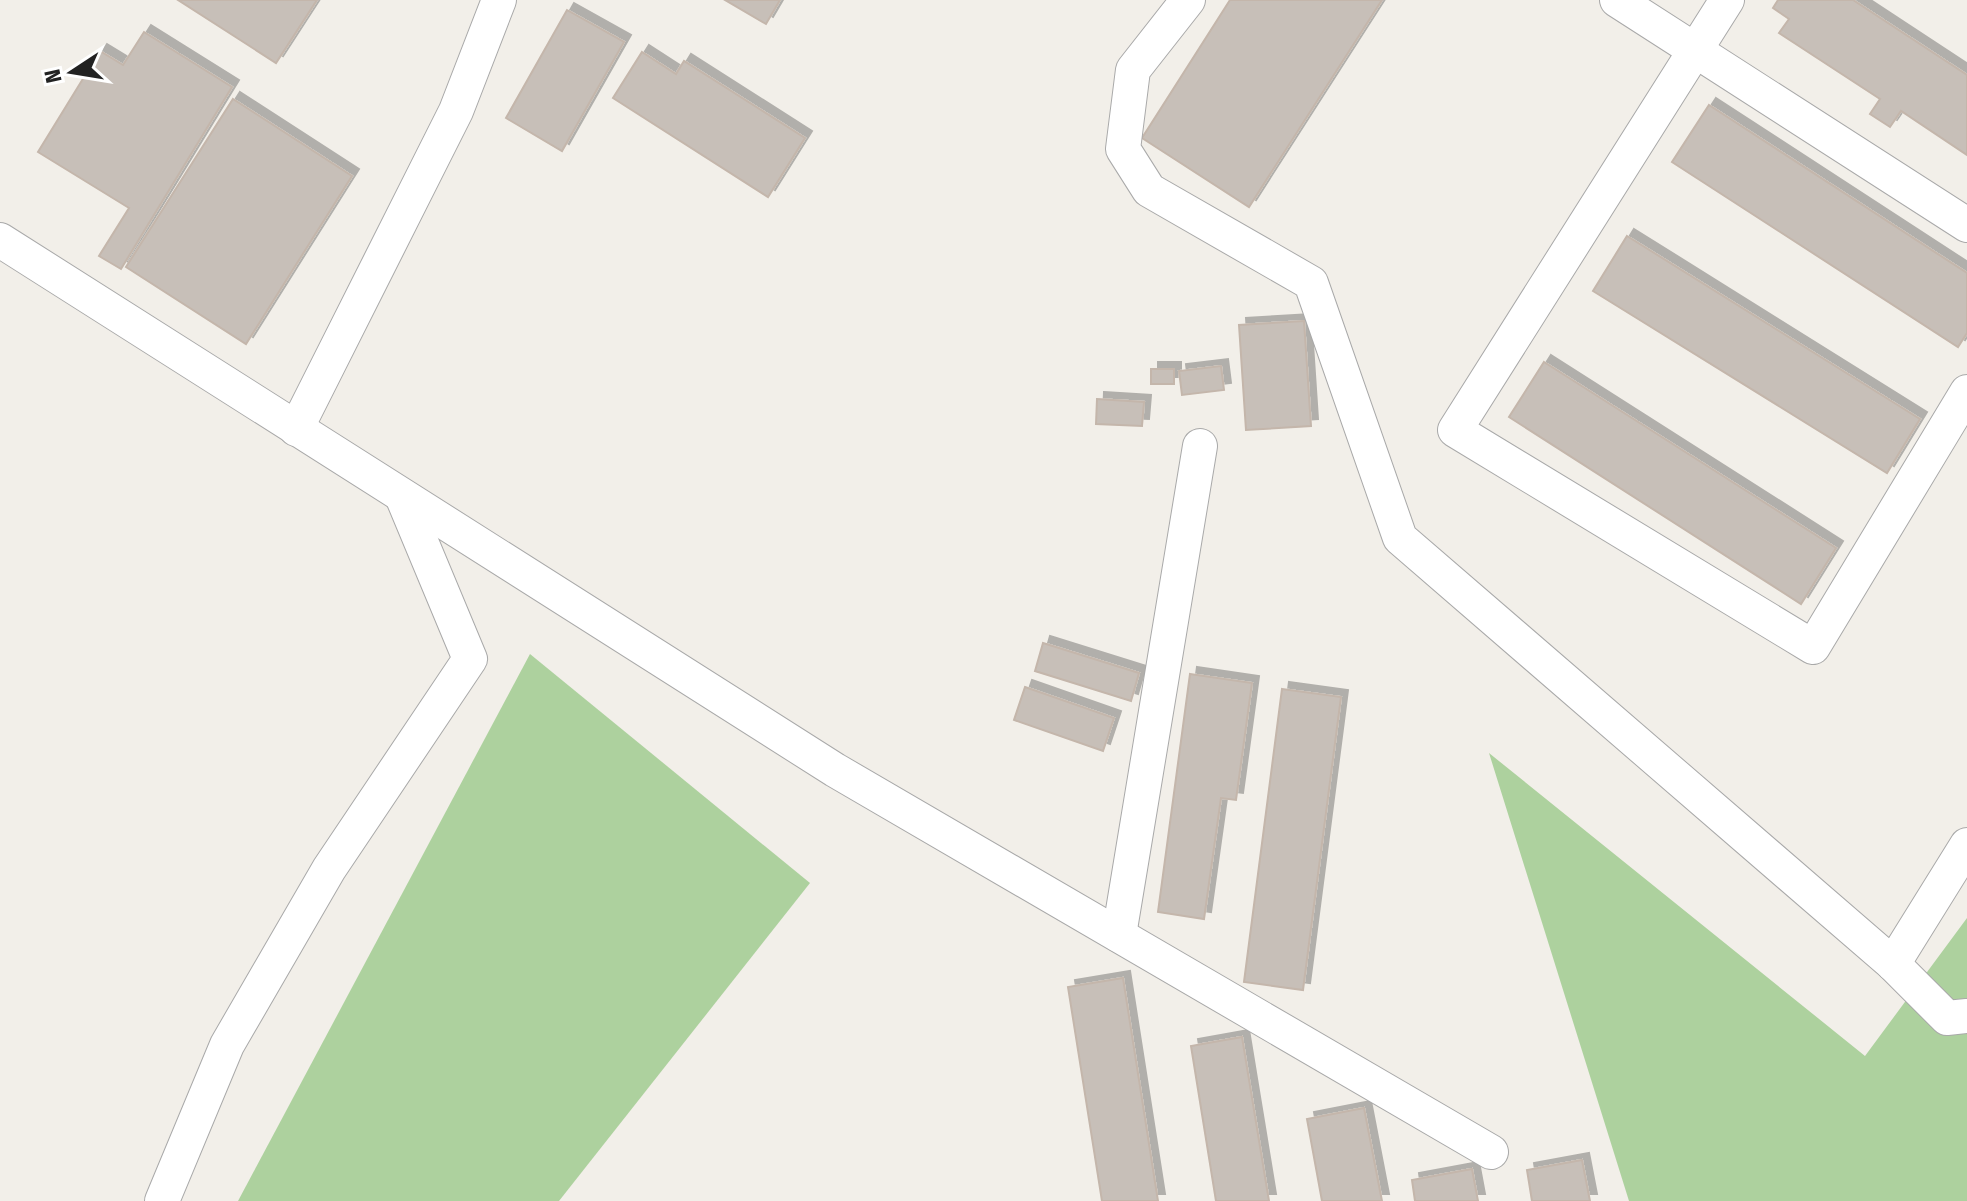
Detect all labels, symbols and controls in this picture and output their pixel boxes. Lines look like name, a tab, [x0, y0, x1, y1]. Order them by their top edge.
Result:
north arrow	[32, 32, 112, 112]
text: N	[38, 67, 68, 85]

